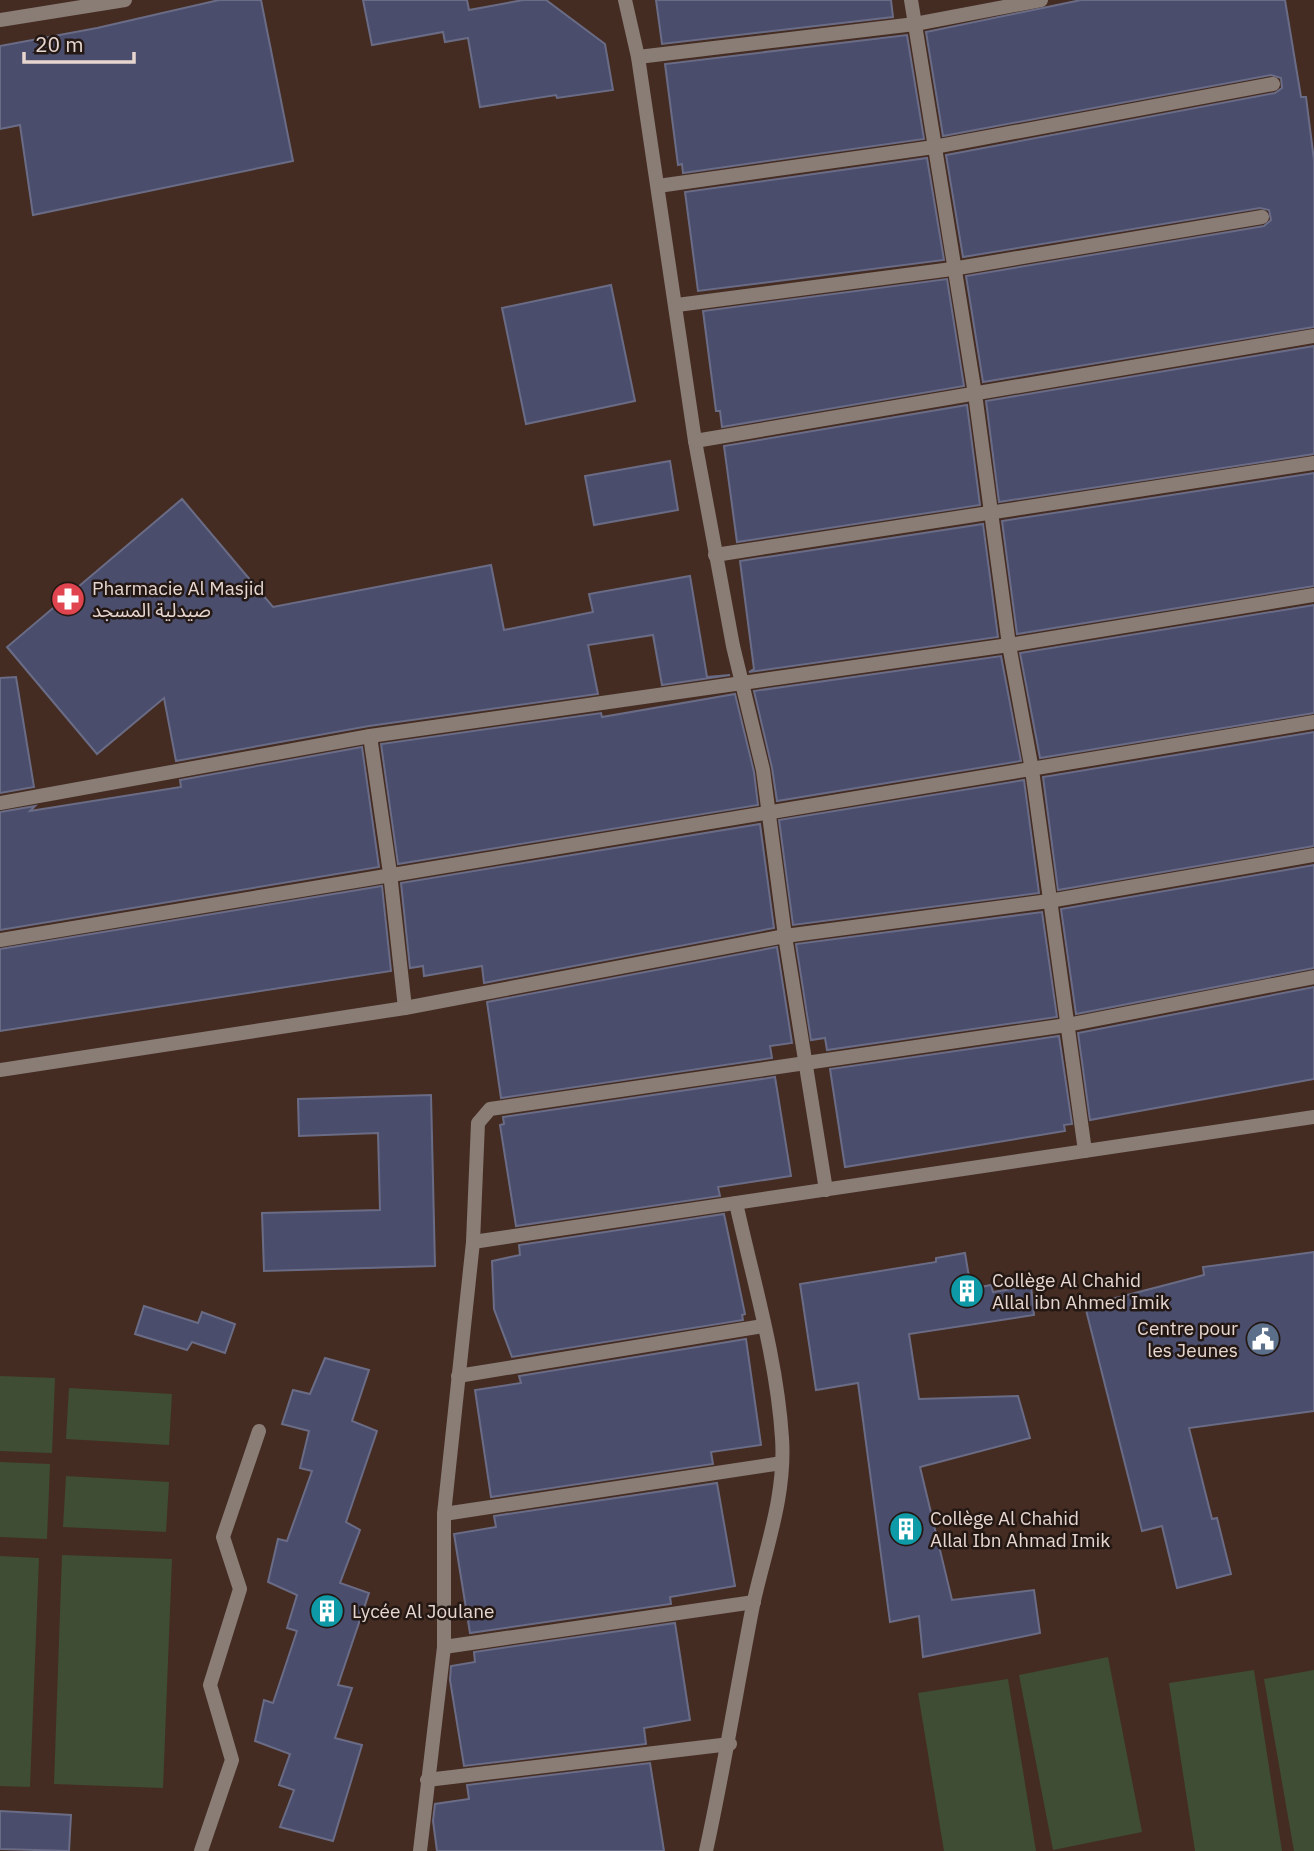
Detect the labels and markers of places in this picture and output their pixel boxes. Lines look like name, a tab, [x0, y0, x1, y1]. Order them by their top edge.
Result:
place label: Pharmacie Al Masjid صيدلية المسجد	[92, 576, 265, 622]
pharmacy icon: Pharmacie Al Masjid صيدلية المسجد	[49, 580, 87, 618]
place label: Collège Al Chahid Allal ibn Ahmed Imik	[992, 1268, 1170, 1314]
building icon: Collège Al Chahid Allal ibn Ahmed Imik	[948, 1272, 986, 1310]
place label: Centre pour les Jeunes	[1137, 1316, 1238, 1362]
public building icon: Centre pour les Jeunes	[1244, 1320, 1282, 1358]
place label: Collège Al Chahid Allal Ibn Ahmad Imik	[930, 1506, 1110, 1552]
building icon: Collège Al Chahid Allal Ibn Ahmad Imik	[887, 1510, 925, 1548]
building icon: Lycée Al Joulane	[308, 1592, 346, 1630]
place label: Lycée Al Joulane	[352, 1599, 494, 1623]

